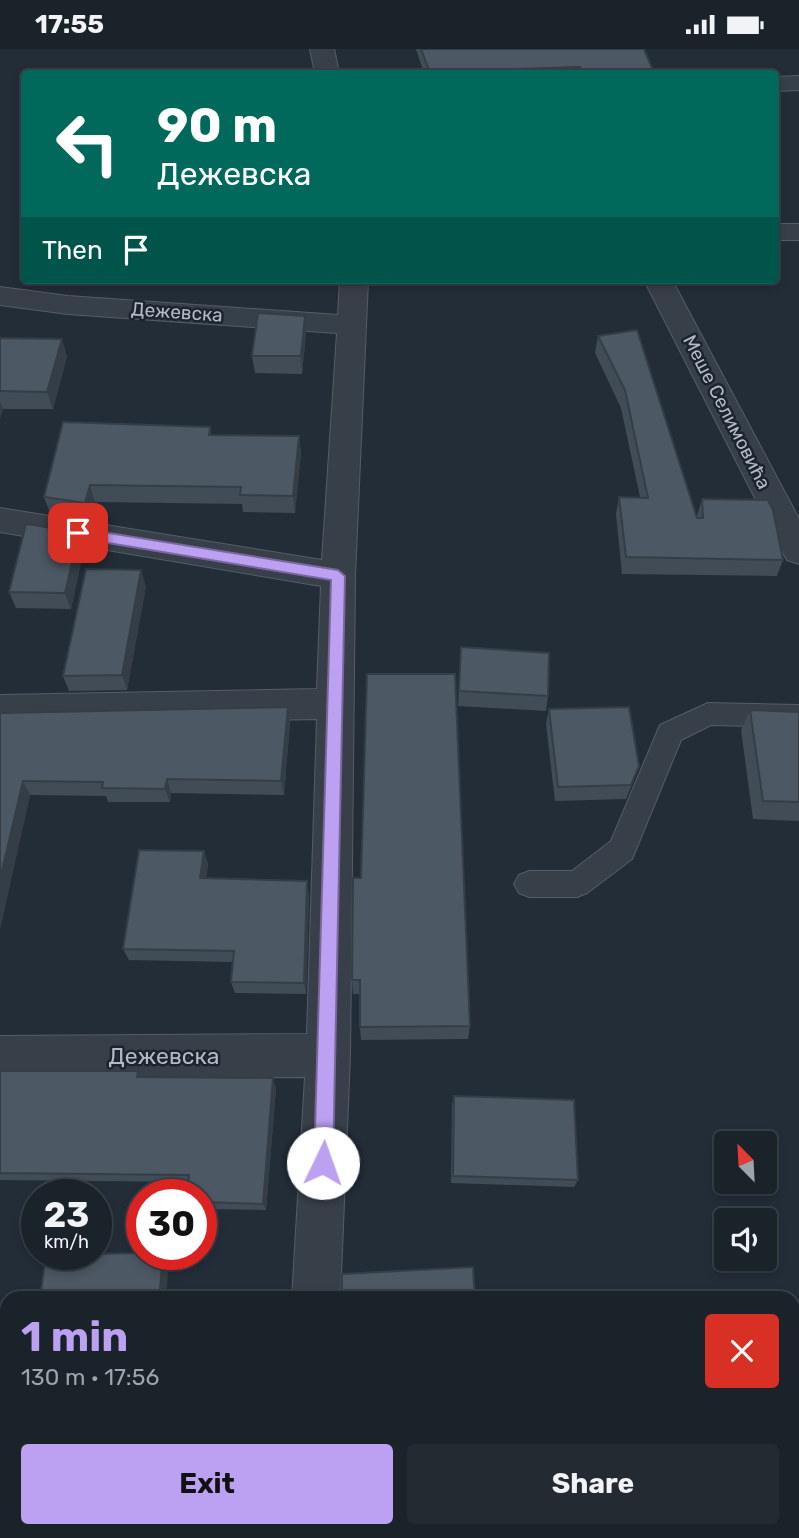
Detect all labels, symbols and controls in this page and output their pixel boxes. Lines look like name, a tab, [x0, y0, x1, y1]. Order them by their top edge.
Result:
text: 17:55	[35, 9, 104, 40]
text: 90 m	[157, 96, 277, 154]
icon: left	[42, 98, 133, 189]
text: Дежевска	[157, 155, 312, 193]
icon: arrive	[117, 231, 155, 269]
text: Then	[42, 235, 103, 266]
street label: Дежевска	[130, 297, 224, 327]
street label: Меше Селимовића	[678, 331, 776, 493]
pin	[48, 503, 108, 563]
icon: arrive	[59, 514, 97, 552]
street label: Дежевска	[108, 1042, 220, 1070]
position arrow	[286, 1126, 360, 1200]
north arrow	[714, 1131, 777, 1193]
map controls	[714, 1131, 777, 1271]
speed limit sign: 30	[126, 1179, 217, 1270]
text: 23	[44, 1194, 89, 1236]
button: sound	[714, 1208, 777, 1271]
text: km/h	[44, 1231, 89, 1253]
text: 1 min	[21, 1312, 128, 1362]
button: close	[705, 1314, 779, 1388]
text: 130 m · 17:56	[21, 1363, 159, 1391]
button: Exit	[21, 1444, 393, 1524]
button: Share	[407, 1444, 779, 1524]

